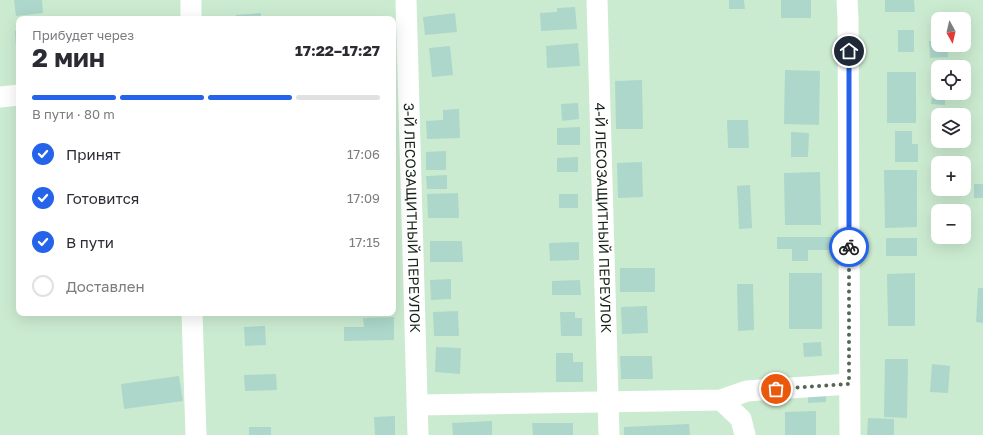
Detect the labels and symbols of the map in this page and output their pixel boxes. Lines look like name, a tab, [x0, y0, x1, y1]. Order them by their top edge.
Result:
north arrow	[931, 12, 971, 52]
pin	[832, 34, 866, 68]
street label: 4-Й ЛЕСОЗАЩИТНЫЙ ПЕРЕУЛОК	[592, 102, 615, 334]
street label: 3-Й ЛЕСОЗАЩИТНЫЙ ПЕРЕУЛОК	[401, 103, 424, 333]
courier	[829, 227, 869, 267]
pin	[759, 372, 793, 406]

